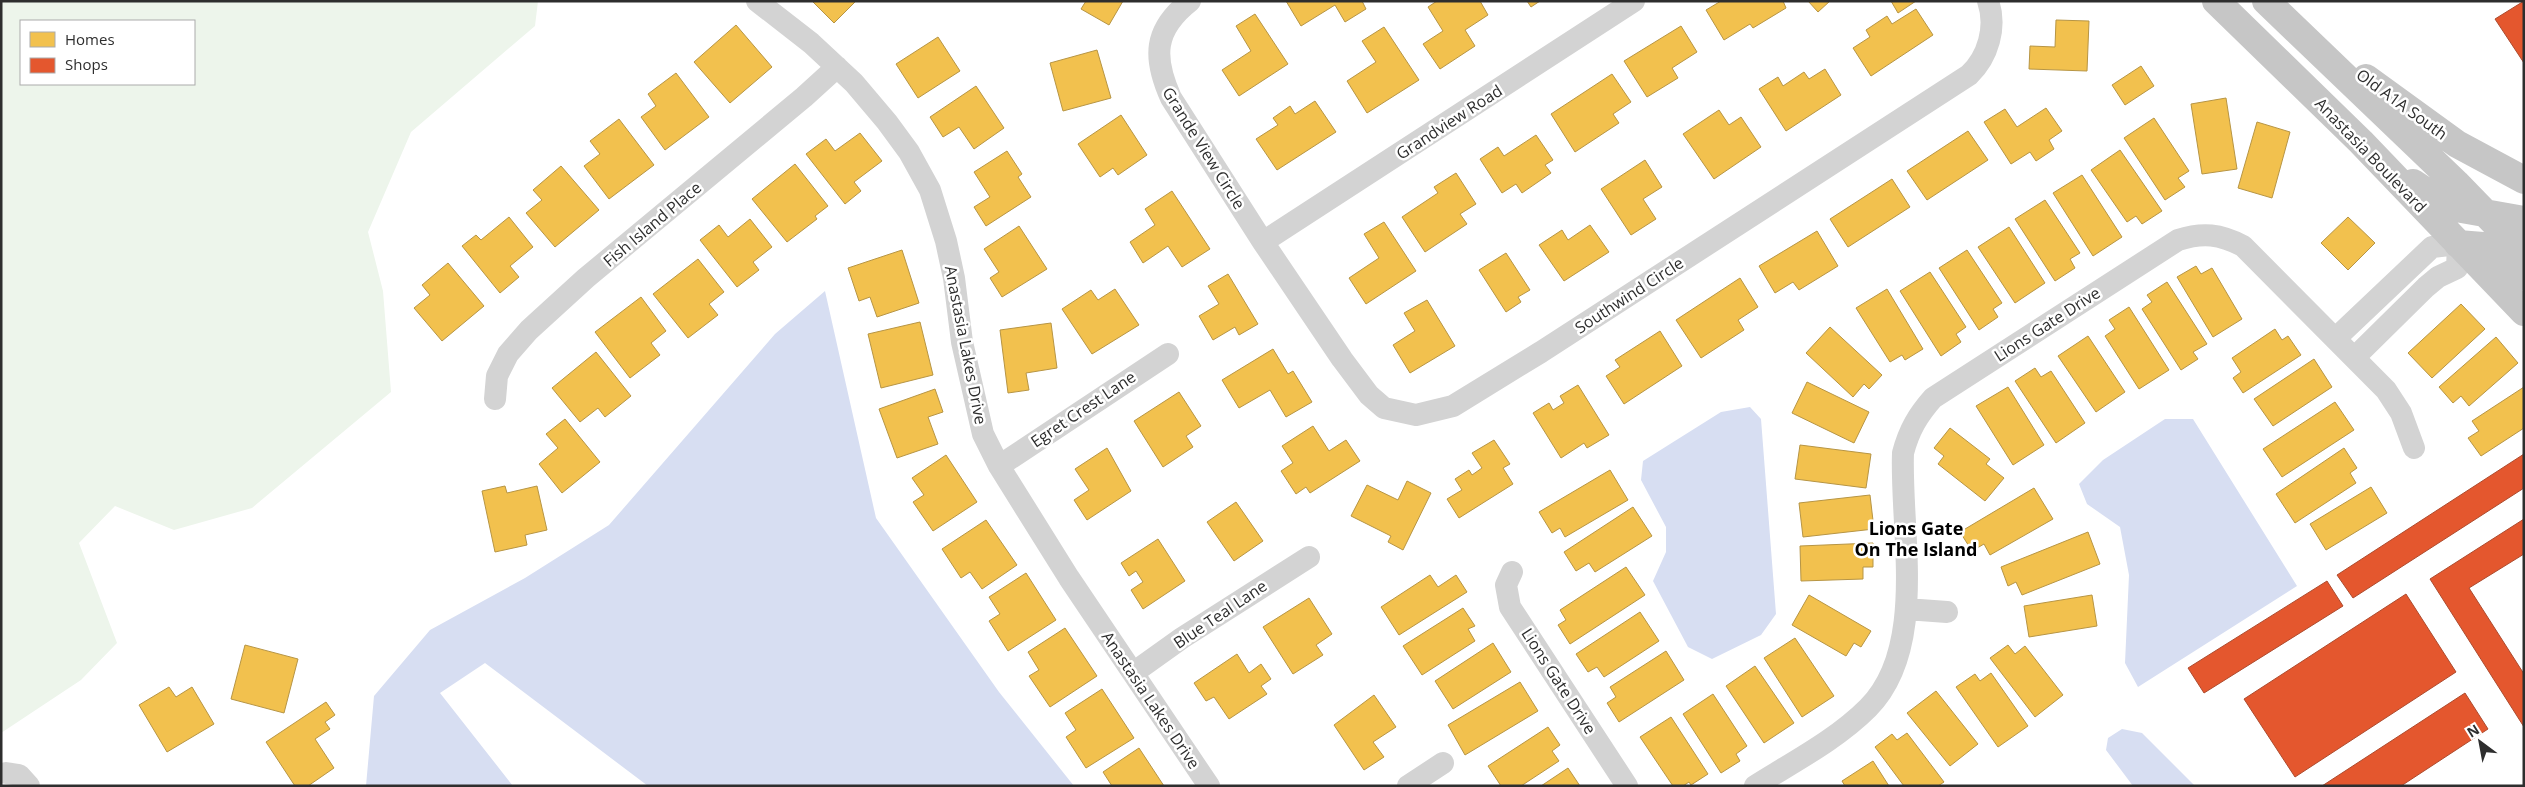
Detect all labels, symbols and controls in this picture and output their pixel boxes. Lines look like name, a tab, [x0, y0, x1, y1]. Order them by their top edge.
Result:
legend	[20, 20, 195, 85]
text: Homes	[65, 29, 115, 49]
text: Shops	[65, 54, 108, 74]
street label: Old A1A South	[2352, 63, 2452, 145]
street label: Grandview Road	[1392, 79, 1506, 165]
street label: Grande View Circle	[1158, 83, 1251, 213]
street label: Anastasia Boulevard	[2310, 93, 2432, 217]
street label: Fish Island Place	[598, 176, 706, 272]
street label: Southwind Circle	[1570, 252, 1688, 338]
street label: Anastasia Lakes Drive	[940, 264, 992, 426]
street label: Lions Gate Drive	[1990, 282, 2104, 366]
street label: Egret Crest Lane	[1026, 366, 1140, 452]
district label: Lions Gate On The Island	[1855, 516, 1977, 561]
street label: Blue Teal Lane	[1169, 575, 1271, 653]
street label: Lions Gate Drive	[1517, 624, 1601, 738]
street label: Anastasia Lakes Drive	[1097, 627, 1205, 773]
north arrow	[2455, 717, 2505, 767]
text: N	[2463, 719, 2483, 742]

